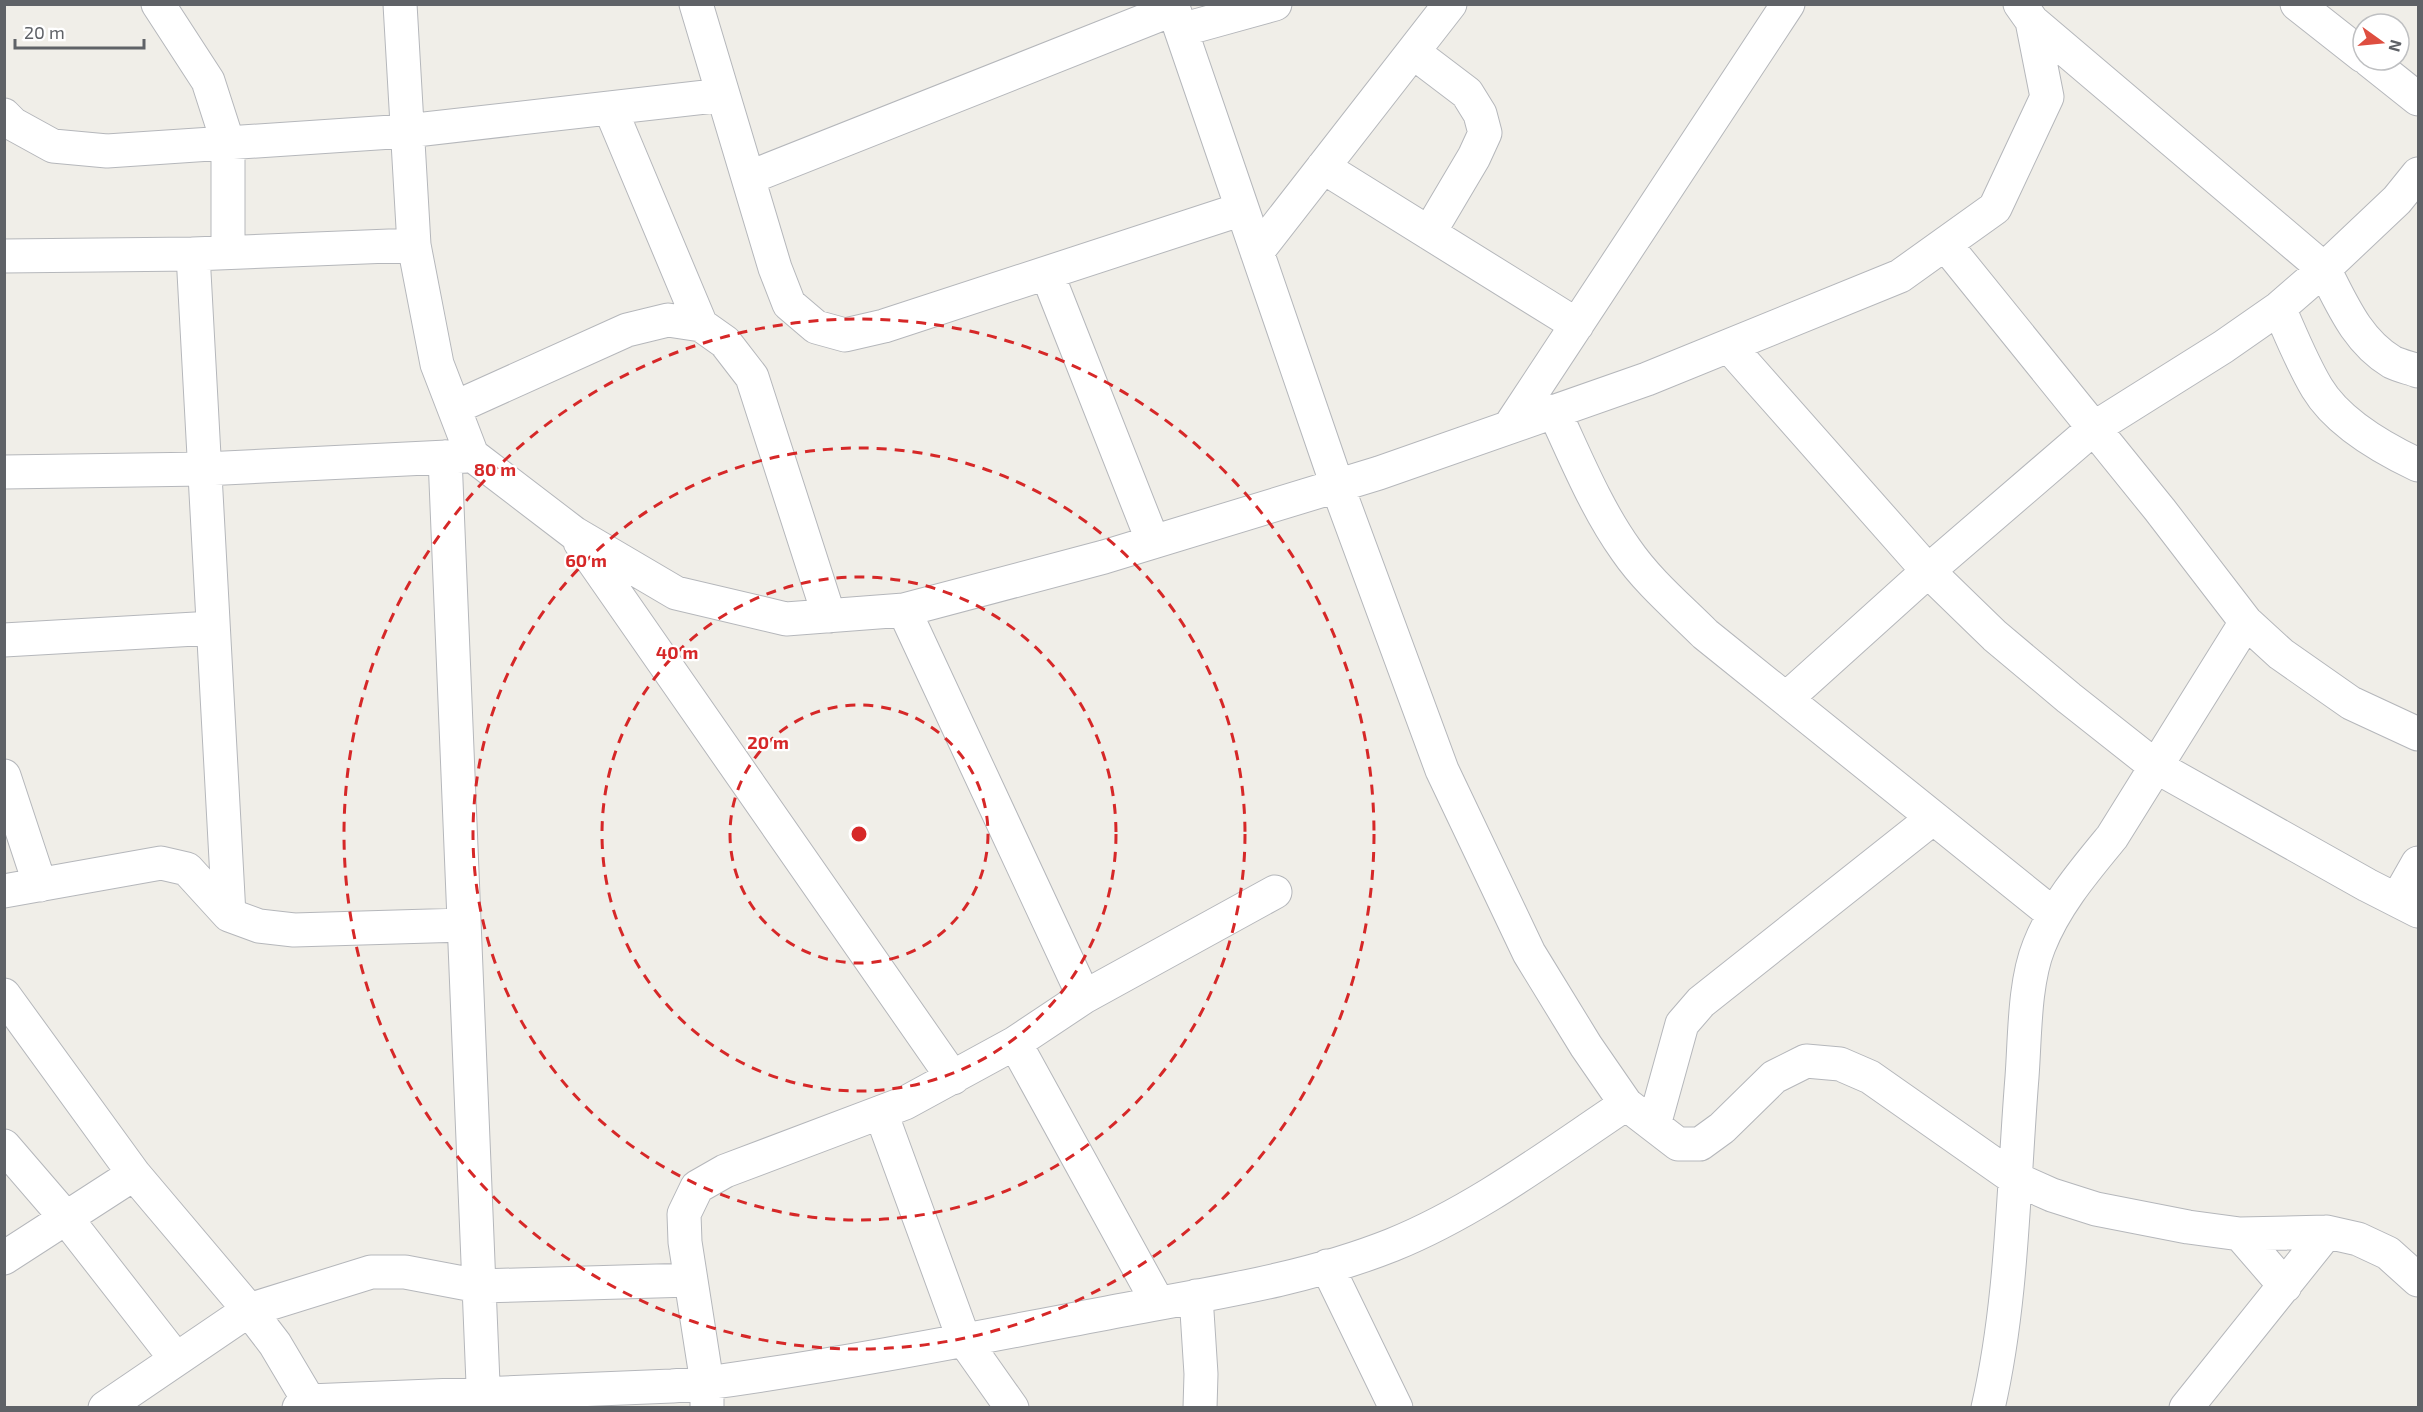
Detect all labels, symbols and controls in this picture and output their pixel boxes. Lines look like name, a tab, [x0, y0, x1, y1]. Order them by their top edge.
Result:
scale bar	[15, 12, 144, 50]
north arrow	[2351, 12, 2411, 72]
text: 20 m	[24, 21, 65, 43]
text: N	[2385, 38, 2407, 54]
text: 80 m	[474, 458, 516, 480]
text: 60 m	[565, 549, 607, 571]
text: 40 m	[656, 641, 698, 663]
text: 20 m	[747, 731, 789, 753]
centre of rings	[849, 824, 869, 844]

